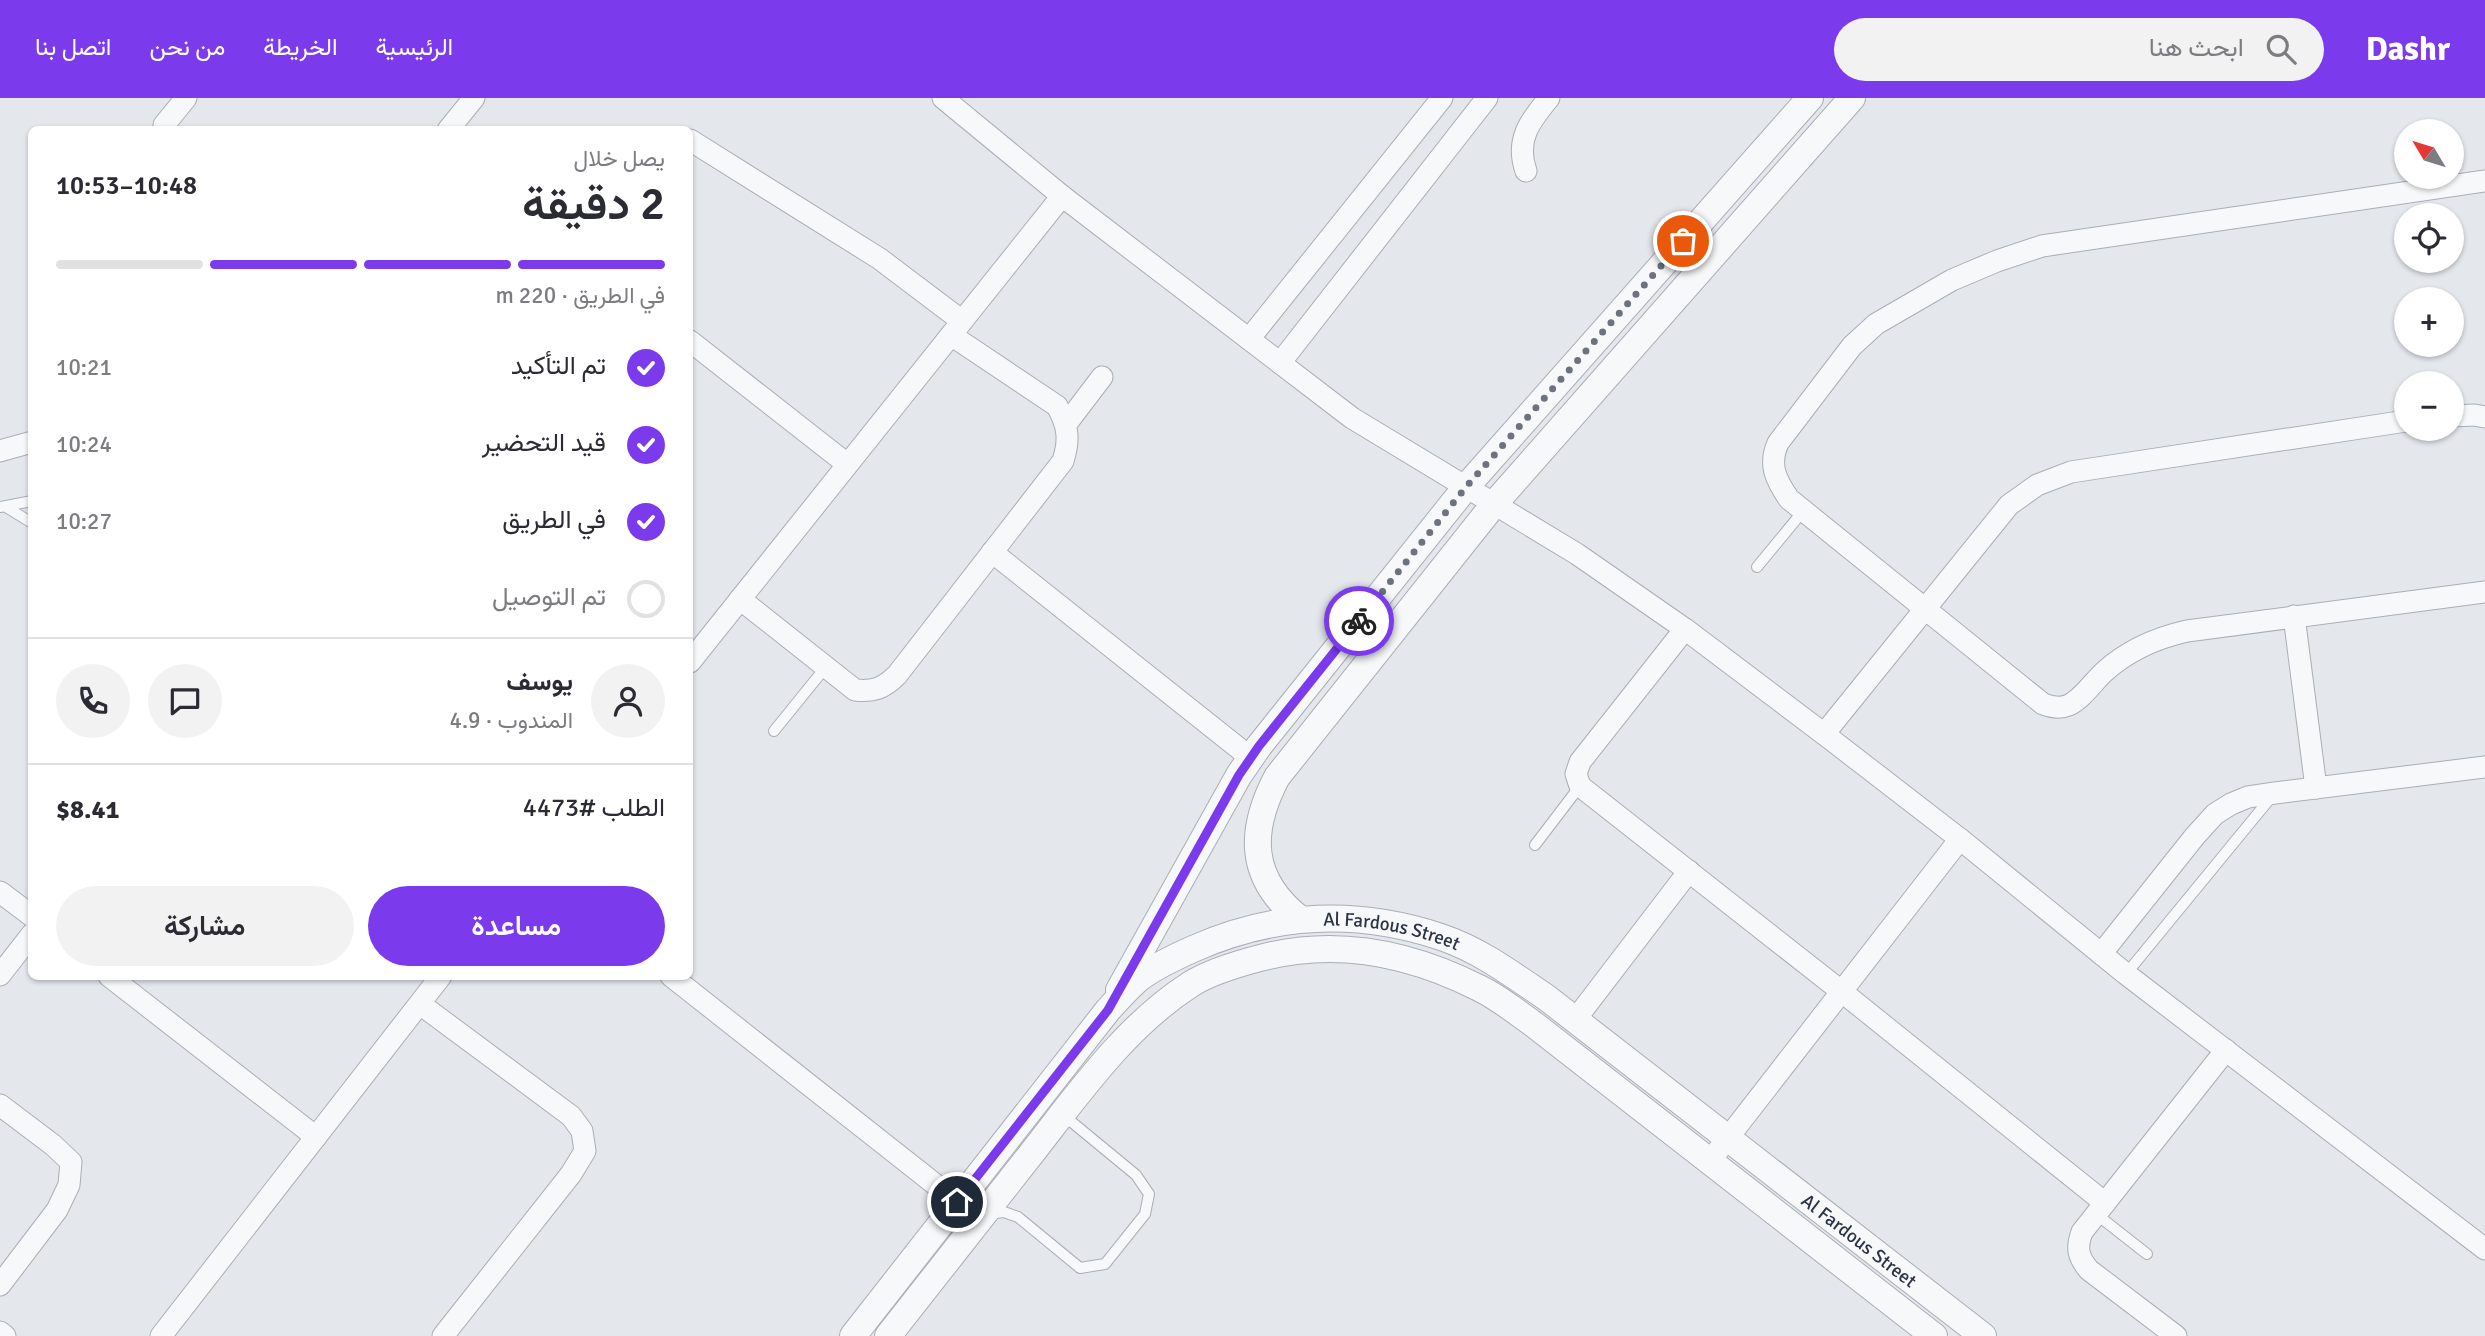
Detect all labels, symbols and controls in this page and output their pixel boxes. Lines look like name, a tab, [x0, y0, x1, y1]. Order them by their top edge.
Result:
search box	[1834, 18, 2324, 81]
text: Dashr	[2366, 29, 2450, 70]
icon: search	[2262, 30, 2300, 68]
text: اتصل بنا	[35, 32, 111, 62]
text: من نحن	[149, 32, 225, 62]
text: الخريطة	[263, 32, 338, 62]
text: الرئيسية	[376, 32, 453, 62]
text: ابحث هنا	[2149, 32, 2244, 64]
north arrow	[2394, 119, 2464, 189]
map controls	[2394, 119, 2464, 441]
text: يصل خلال	[574, 144, 665, 173]
text: 10:48–10:53	[56, 170, 197, 202]
text: 2 دقيقة	[522, 176, 665, 232]
button: locate	[2394, 203, 2464, 273]
pin	[1653, 211, 1713, 271]
icon: bag	[1664, 222, 1702, 260]
text: في الطريق · 220 m	[495, 281, 665, 310]
button: +	[2394, 287, 2464, 357]
icon: check	[627, 349, 665, 387]
text: تم التأكيد	[511, 350, 606, 382]
text: 10:21	[56, 353, 112, 382]
button: −	[2394, 371, 2464, 441]
icon: check	[627, 426, 665, 464]
text: قيد التحضير	[482, 427, 606, 459]
text: 10:24	[56, 430, 112, 459]
icon: check	[627, 503, 665, 541]
text: في الطريق	[502, 504, 606, 536]
text: 10:27	[56, 507, 112, 536]
text: تم التوصيل	[492, 581, 606, 613]
courier	[1324, 586, 1394, 656]
icon: bike	[1340, 602, 1378, 640]
button: phone	[56, 664, 130, 738]
button: chat	[148, 664, 222, 738]
button: person	[591, 664, 665, 738]
text: يوسف	[506, 666, 573, 698]
text: المندوب · 4.9	[450, 706, 573, 735]
text: الطلب #4473	[523, 792, 665, 824]
text: $8.41	[56, 794, 120, 826]
button: مشاركة	[56, 886, 354, 966]
button: مساعدة	[368, 886, 665, 966]
street label: Al Fardous Street	[1323, 908, 1464, 956]
pin	[927, 1172, 987, 1232]
icon: home	[938, 1183, 976, 1221]
street label: Al Fardous Street	[1796, 1189, 1921, 1293]

